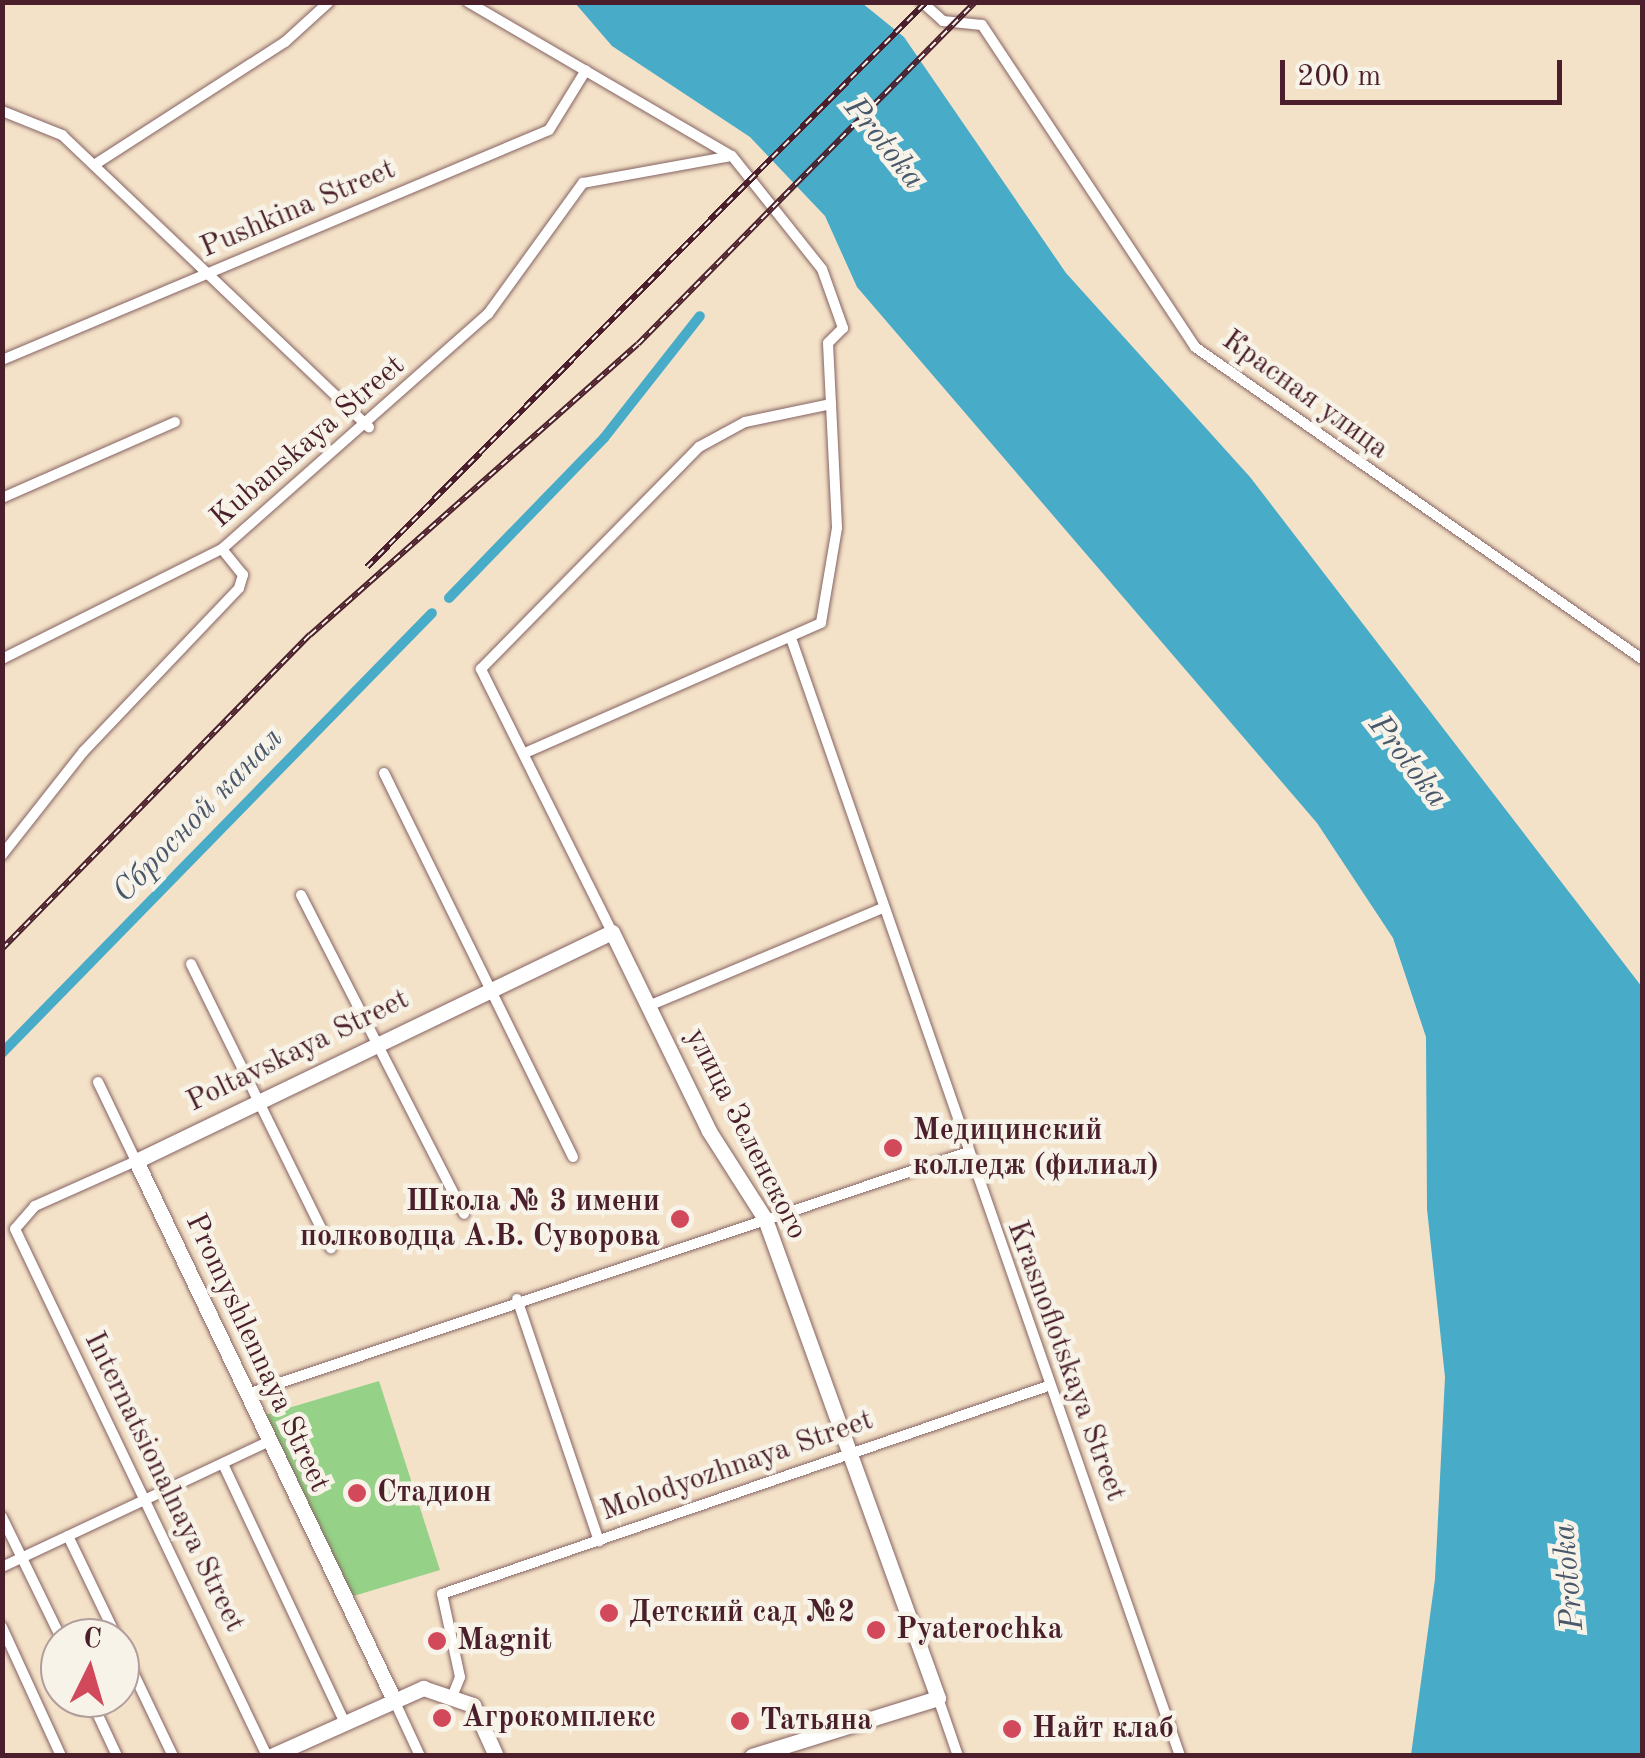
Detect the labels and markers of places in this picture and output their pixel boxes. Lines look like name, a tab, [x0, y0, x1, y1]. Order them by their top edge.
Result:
place label: Медицинский колледж (филиал)	[913, 1113, 1159, 1184]
marker: Медицинский колледж (филиал)	[882, 1137, 904, 1159]
place label: Школа № 3 имени полководца А.В. Суворова	[300, 1184, 660, 1254]
marker: Школа № 3 имени полководца А.В. Суворова	[669, 1208, 691, 1230]
place label: Стадион	[377, 1475, 491, 1511]
marker: Стадион	[346, 1482, 368, 1504]
place label: Детский сад №2	[629, 1595, 855, 1631]
marker: Детский сад №2	[598, 1602, 620, 1624]
place label: Pyaterochka	[896, 1612, 1063, 1648]
marker: Pyaterochka	[865, 1619, 887, 1641]
place label: Magnit	[457, 1623, 552, 1659]
marker: Magnit	[426, 1630, 448, 1652]
place label: Агрокомплекс	[462, 1700, 656, 1736]
place label: Татьяна	[760, 1703, 872, 1739]
marker: Агрокомплекс	[431, 1707, 453, 1729]
marker: Татьяна	[729, 1710, 751, 1732]
place label: Найт клаб	[1032, 1711, 1174, 1747]
marker: Найт клаб	[1001, 1718, 1023, 1740]

